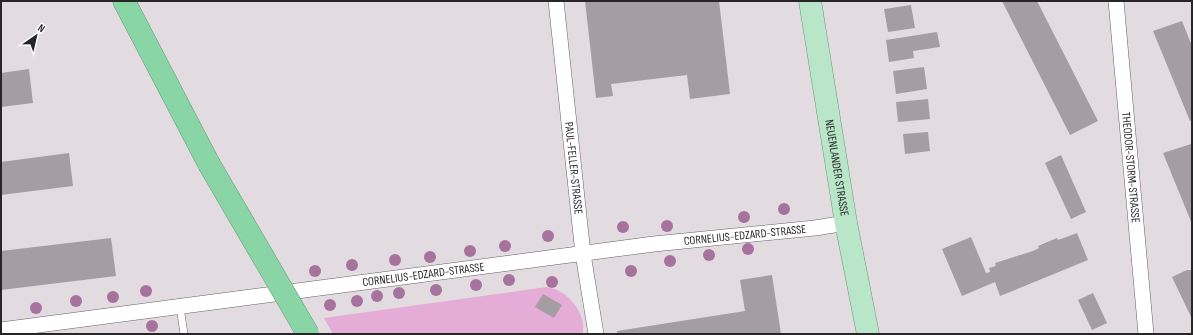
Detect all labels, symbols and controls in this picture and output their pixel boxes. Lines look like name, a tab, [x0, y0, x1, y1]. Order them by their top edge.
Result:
north arrow	[16, 16, 56, 56]
text: N	[35, 21, 47, 35]
street label: THEODOR-STORM-STRASSE	[1119, 111, 1143, 223]
street label: NEUENLANDER STRASSE	[822, 118, 852, 217]
street label: PAUL-FELLER-STRASSE	[561, 121, 586, 215]
street label: CORNELIUS-EDZARD-STRASSE	[683, 221, 807, 249]
street label: CORNELIUS-EDZARD-STRASSE	[361, 259, 485, 290]

